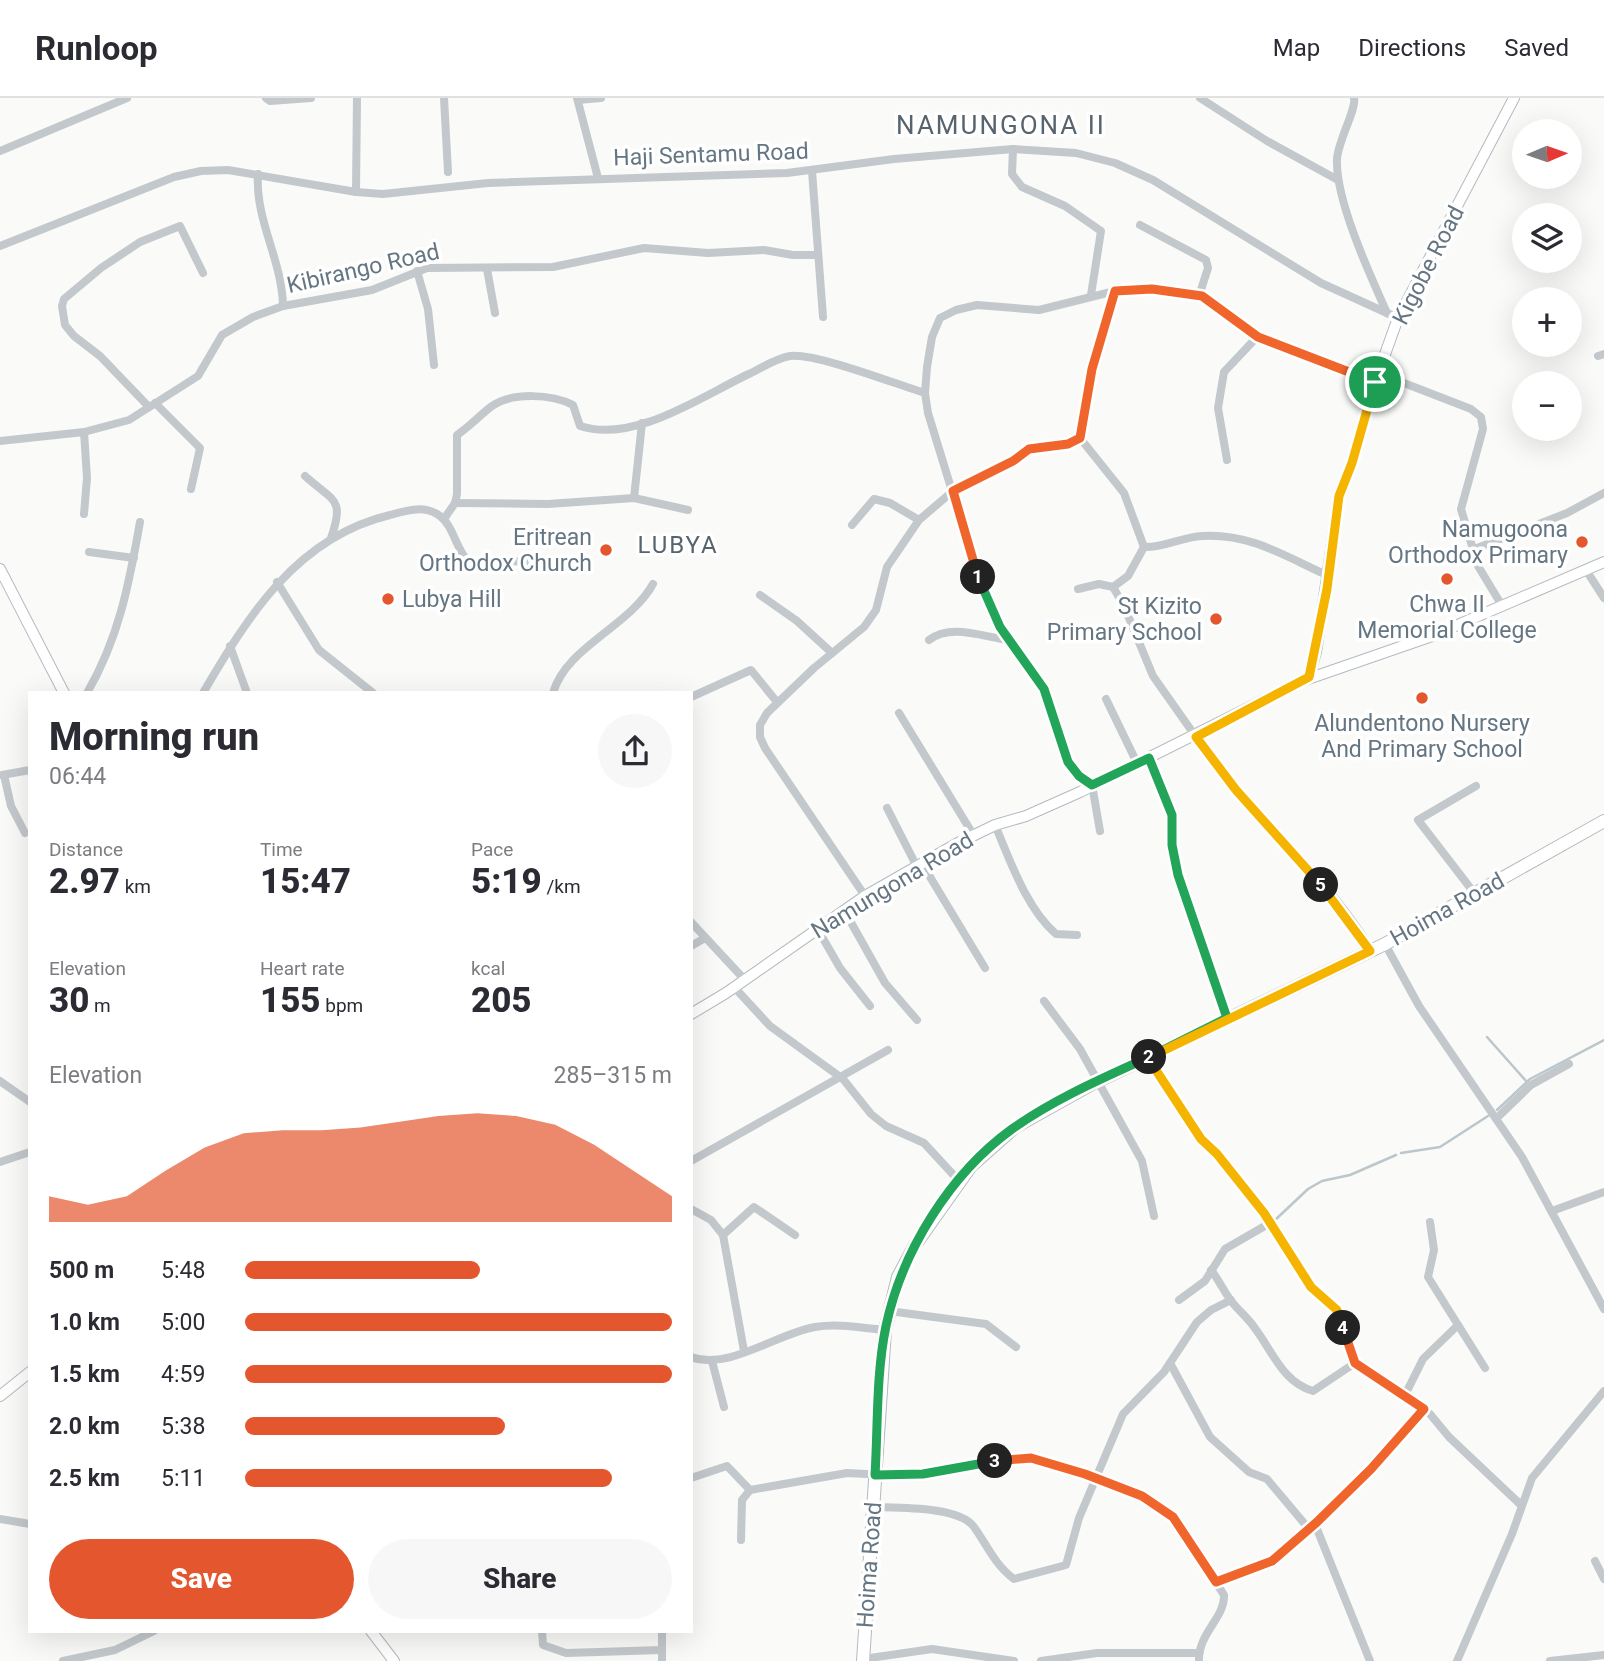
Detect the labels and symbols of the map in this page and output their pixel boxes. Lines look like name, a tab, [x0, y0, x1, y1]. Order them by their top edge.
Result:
district label: NAMUNGONA II	[896, 110, 1106, 140]
north arrow	[1512, 119, 1582, 189]
street label: Haji Sentamu Road	[613, 138, 809, 171]
street label: Kigobe Road	[1387, 201, 1470, 329]
street label: Kibirango Road	[284, 238, 442, 299]
pin	[1345, 352, 1405, 412]
place label: Namugoona Orthodox Primary	[1388, 516, 1568, 569]
place label: Eritrean Orthodox Church	[419, 524, 592, 577]
district label: LUBYA	[637, 531, 719, 559]
marker: Namugoona Orthodox Primary	[1574, 534, 1590, 550]
marker: Eritrean Orthodox Church	[598, 542, 614, 558]
pin: 1	[960, 560, 996, 594]
marker: Chwa II Memorial College	[1439, 571, 1455, 587]
place label: Lubya Hill	[402, 586, 501, 613]
marker: Lubya Hill	[380, 591, 396, 607]
place label: Chwa II Memorial College	[1357, 591, 1537, 644]
place label: St Kizito Primary School	[1047, 593, 1202, 646]
marker: St Kizito Primary School	[1208, 611, 1224, 627]
marker: Alundentono Nursery And Primary School	[1414, 690, 1430, 706]
place label: Alundentono Nursery And Primary School	[1314, 710, 1530, 763]
street label: Namungona Road	[806, 826, 978, 944]
street label: Hoima Road	[1385, 867, 1509, 952]
pin: 5	[1304, 868, 1338, 902]
pin: 2	[1132, 1040, 1166, 1074]
pin: 4	[1326, 1310, 1360, 1346]
pin: 3	[978, 1444, 1012, 1478]
street label: Hoima Road	[852, 1501, 887, 1629]

